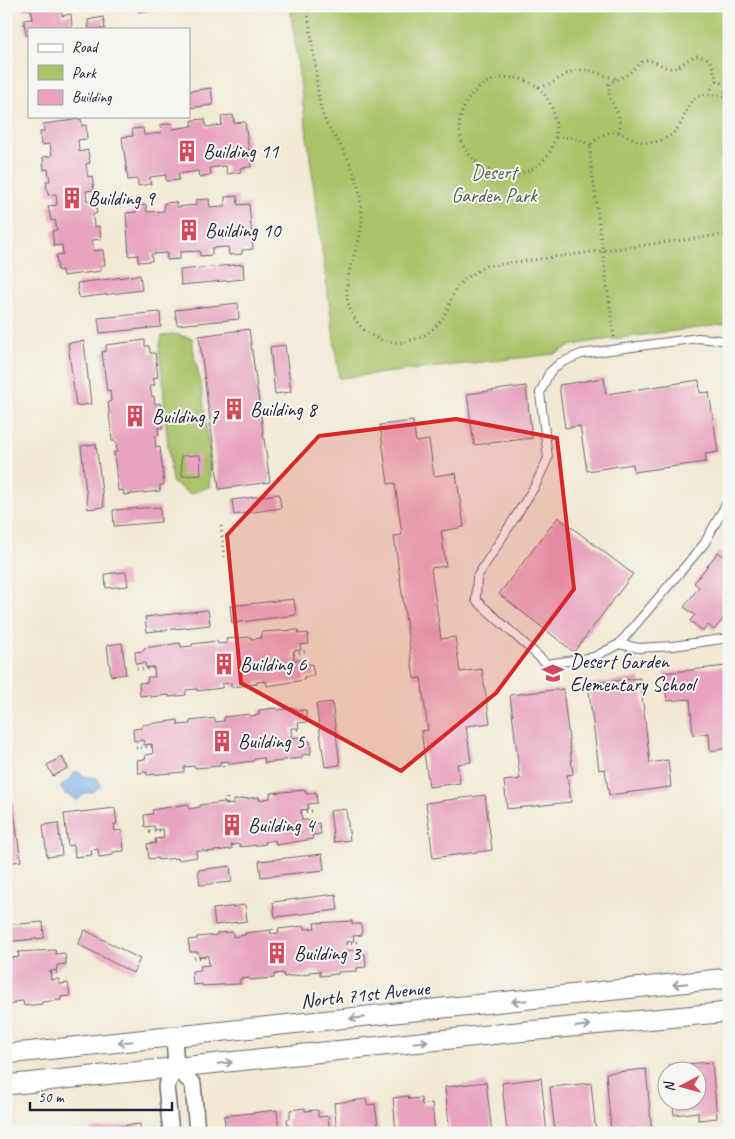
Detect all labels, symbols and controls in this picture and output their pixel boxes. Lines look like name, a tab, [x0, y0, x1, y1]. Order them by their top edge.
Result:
legend	[28, 28, 190, 118]
text: Road	[72, 38, 99, 57]
text: Park	[72, 64, 97, 83]
text: Building	[72, 88, 112, 107]
building icon: Building 11	[174, 138, 200, 164]
place label: Building 11	[203, 139, 279, 164]
park label: Desert Garden Park	[451, 160, 538, 208]
building icon: Building 9	[59, 185, 85, 211]
place label: Building 9	[88, 186, 156, 211]
building icon: Building 10	[176, 217, 202, 243]
place label: Building 10	[205, 218, 282, 243]
building icon: Building 8	[221, 396, 247, 422]
place label: Building 8	[250, 397, 318, 422]
building icon: Building 7	[122, 403, 148, 429]
place label: Building 7	[152, 404, 219, 429]
place label: Desert Garden Elementary School	[570, 649, 698, 697]
building icon: Building 6	[211, 651, 237, 677]
place label: Building 6	[240, 652, 307, 677]
school or university icon: Desert Garden Elementary School	[540, 660, 566, 686]
building icon: Building 5	[209, 728, 235, 754]
place label: Building 5	[238, 729, 305, 754]
building icon: Building 4	[219, 812, 245, 838]
place label: Building 4	[248, 813, 316, 838]
building icon: Building 3	[264, 940, 290, 966]
place label: Building 3	[294, 941, 362, 966]
street label: North 71st Avenue	[300, 975, 432, 1014]
one-way arrow	[673, 979, 689, 989]
one-way arrow	[511, 996, 527, 1006]
one-way arrow	[349, 1013, 365, 1023]
one-way arrow	[574, 1021, 590, 1030]
one-way arrow	[118, 1037, 134, 1046]
one-way arrow	[413, 1037, 429, 1047]
one-way arrow	[216, 1058, 232, 1068]
north arrow	[658, 1062, 708, 1112]
scale bar	[30, 1079, 172, 1111]
text: N	[660, 1080, 678, 1093]
text: 50 m	[38, 1088, 65, 1107]

